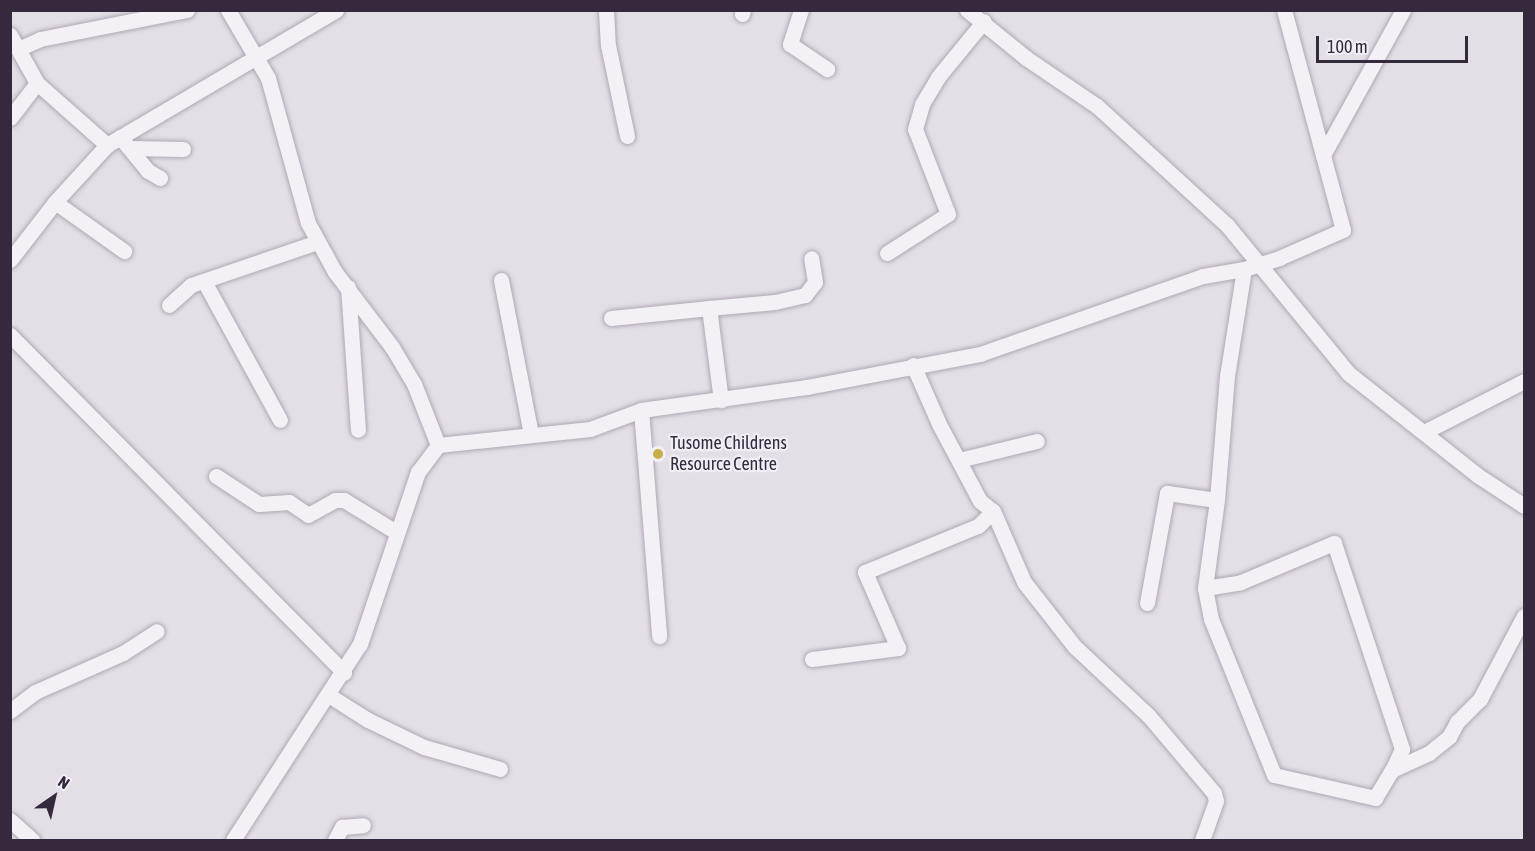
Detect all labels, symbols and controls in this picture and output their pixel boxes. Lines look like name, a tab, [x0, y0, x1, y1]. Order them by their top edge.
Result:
scale bar	[1319, 24, 1470, 62]
text: 100 m	[1327, 36, 1368, 57]
place label: Tusome Childrens Resource Centre	[670, 433, 787, 476]
marker: Tusome Childrens Resource Centre	[651, 447, 665, 461]
north arrow	[24, 767, 84, 827]
text: N	[55, 772, 73, 792]

